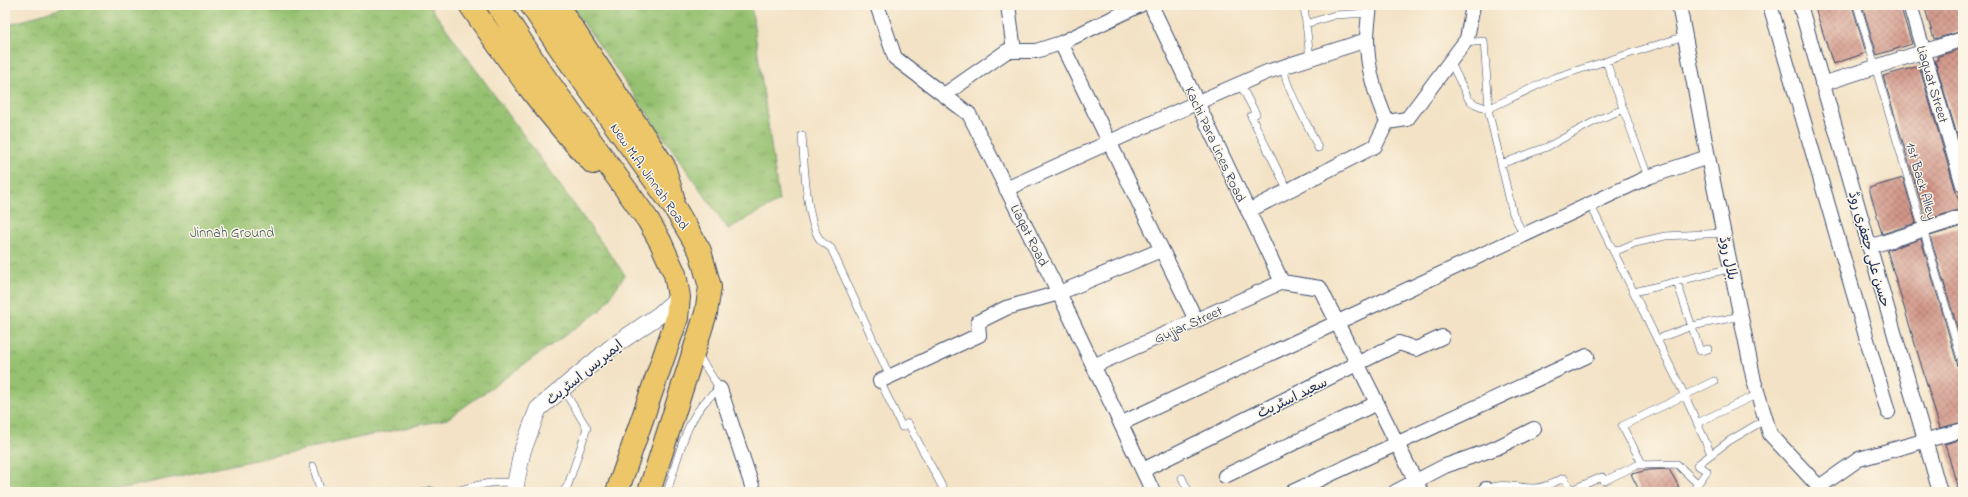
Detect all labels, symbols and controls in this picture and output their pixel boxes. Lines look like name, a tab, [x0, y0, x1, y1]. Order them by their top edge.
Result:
street label: Liaquat Street	[1910, 43, 1953, 126]
street label: Kachi Para Lines Road	[1179, 83, 1251, 206]
street label: New M.A. Jinnah Road	[604, 119, 694, 235]
street label: 1st Back Alley	[1898, 140, 1942, 223]
street label: حسن علی جعفری روڈ	[1842, 189, 1895, 310]
street label: Liaqat Road	[1004, 201, 1053, 271]
park label: Jinnah Ground	[190, 223, 274, 244]
street label: بلال روڈ	[1713, 235, 1742, 282]
street label: Gujjar Street	[1151, 301, 1227, 350]
street label: ایمپریس اسٹریٹ	[542, 336, 628, 411]
street label: سعید اسٹریٹ	[1254, 372, 1331, 424]

